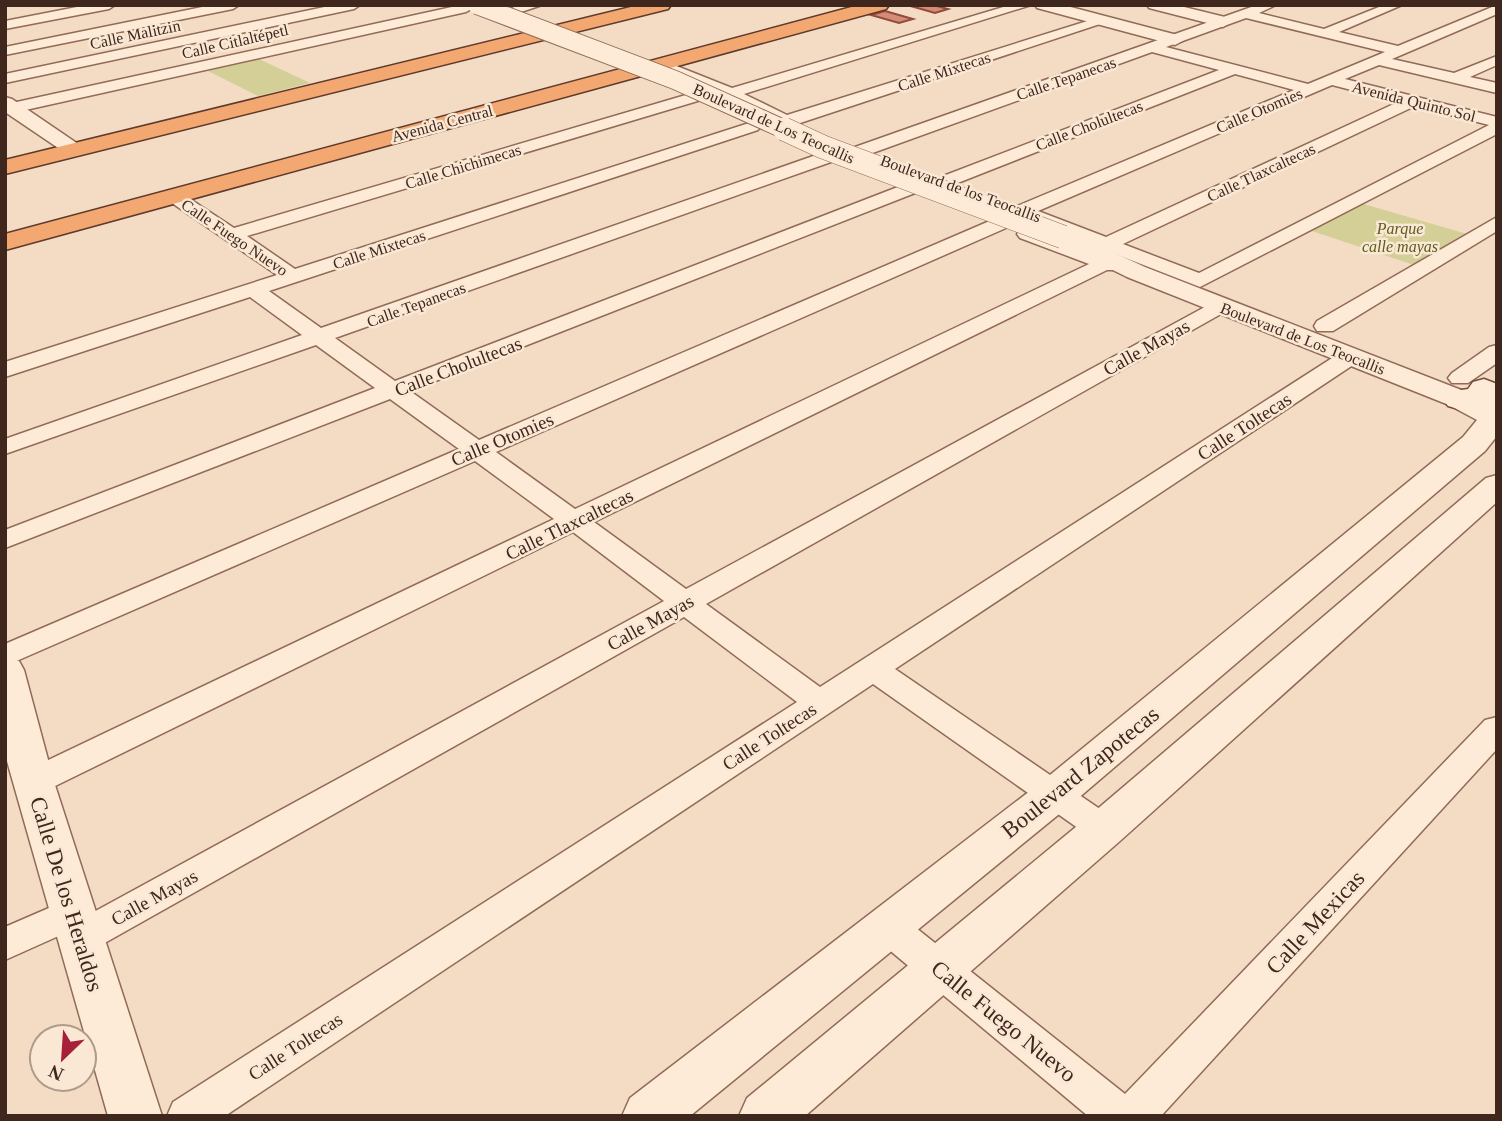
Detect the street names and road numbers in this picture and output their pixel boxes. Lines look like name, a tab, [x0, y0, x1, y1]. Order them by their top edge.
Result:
street label: Calle Malitzin	[88, 17, 182, 52]
street label: Calle Citlaltépetl	[180, 21, 291, 63]
street label: Calle Mixtecas	[896, 48, 993, 94]
street label: Calle Tepanecas	[1014, 54, 1118, 104]
street label: Avenida Quinto Sol	[1350, 78, 1478, 125]
street label: Boulevard de Los Teocallis	[690, 80, 857, 167]
street label: Calle Otomies	[1214, 85, 1305, 136]
street label: Calle Cholultecas	[1033, 97, 1145, 154]
street label: Avenida Central	[390, 102, 495, 145]
street label: Calle Tlaxcaltecas	[1204, 140, 1318, 205]
street label: Calle Chichimecas	[403, 141, 523, 192]
street label: Boulevard de los Teocallis	[878, 151, 1043, 225]
street label: Calle Fuego Nuevo	[178, 196, 291, 280]
street label: Calle Mixtecas	[331, 226, 428, 272]
street label: Calle Tepanecas	[364, 279, 468, 331]
street label: Boulevard de Los Teocallis	[1218, 299, 1388, 378]
street label: Calle Mayas	[1099, 315, 1193, 380]
street label: Calle Cholultecas	[392, 333, 525, 400]
street label: Calle Toltecas	[1193, 388, 1295, 465]
street label: Calle Otomies	[448, 408, 557, 470]
street label: Calle Tlaxcaltecas	[502, 484, 636, 564]
street label: Calle Mayas	[603, 590, 697, 655]
street label: Calle Toltecas	[718, 698, 820, 775]
street label: Boulevard Zapotecas	[997, 701, 1164, 843]
street label: Calle De los Heraldos	[25, 794, 108, 995]
street label: Calle Mayas	[107, 865, 201, 930]
street label: Calle Mexicas	[1261, 865, 1370, 979]
street label: Calle Fuego Nuevo	[926, 955, 1081, 1087]
street label: Calle Toltecas	[244, 1008, 346, 1085]

